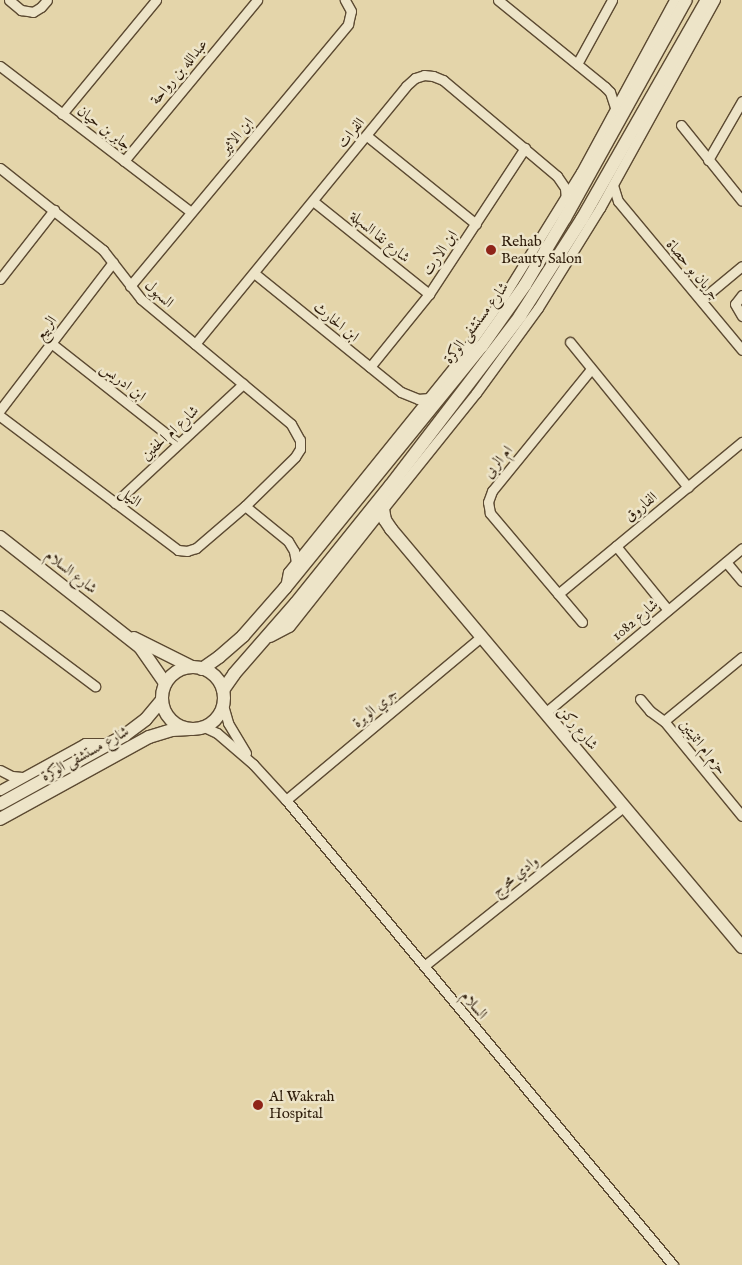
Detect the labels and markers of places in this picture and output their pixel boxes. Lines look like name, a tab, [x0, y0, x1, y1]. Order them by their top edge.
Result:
place label: Rehab Beauty Salon	[501, 232, 582, 267]
marker: Rehab Beauty Salon	[485, 244, 497, 256]
place label: Al Wakrah Hospital	[269, 1087, 334, 1122]
marker: Al Wakrah Hospital	[251, 1098, 265, 1112]

